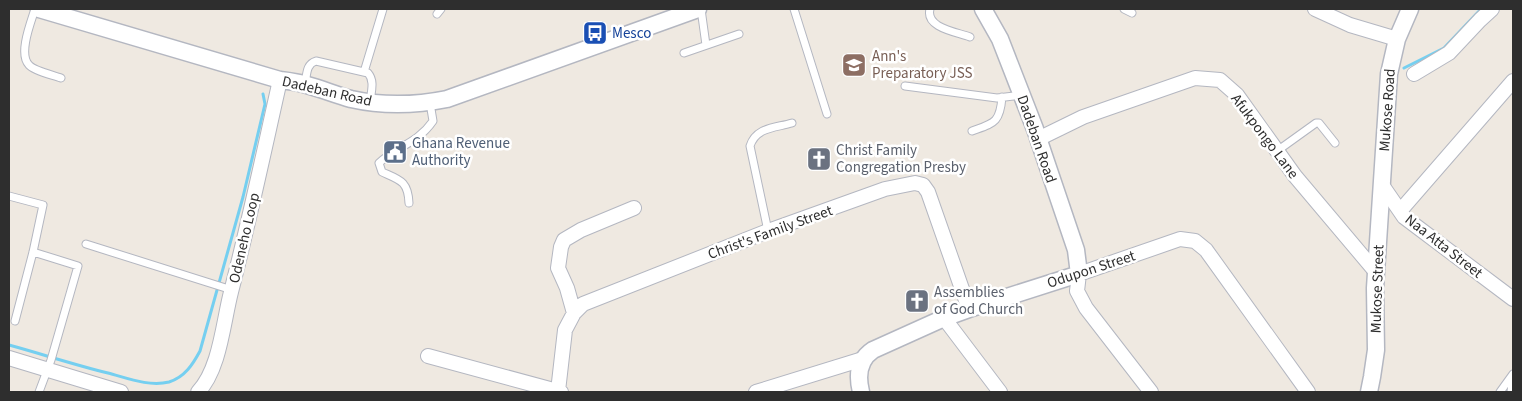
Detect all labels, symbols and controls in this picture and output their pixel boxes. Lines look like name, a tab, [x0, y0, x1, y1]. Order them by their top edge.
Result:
bus stop icon: Mesco	[582, 20, 608, 46]
place label: Mesco	[612, 23, 651, 44]
place label: Ann's Preparatory JSS	[872, 46, 972, 84]
school or university icon: Ann's Preparatory JSS	[841, 52, 867, 78]
street label: Mukose Road	[1374, 68, 1401, 152]
street label: Dadeban Road	[280, 71, 374, 112]
street label: Afukpongo Lane	[1226, 89, 1304, 183]
street label: Dadeban Road	[1012, 92, 1061, 186]
place label: Ghana Revenue Authority	[412, 133, 510, 171]
public building icon: Ghana Revenue Authority	[382, 139, 408, 165]
place label: Christ Family Congregation Presby	[836, 140, 966, 178]
church icon: Christ Family Congregation Presby	[806, 146, 832, 172]
street label: Odeneho Loop	[224, 191, 265, 285]
street label: Christ's Family Street	[705, 200, 836, 265]
street label: Naa Atta Street	[1400, 209, 1487, 283]
street label: Mukose Street	[1365, 244, 1390, 334]
street label: Odupon Street	[1044, 245, 1138, 294]
place label: Assemblies of God Church	[934, 282, 1023, 320]
church icon: Assemblies of God Church	[904, 288, 930, 314]

